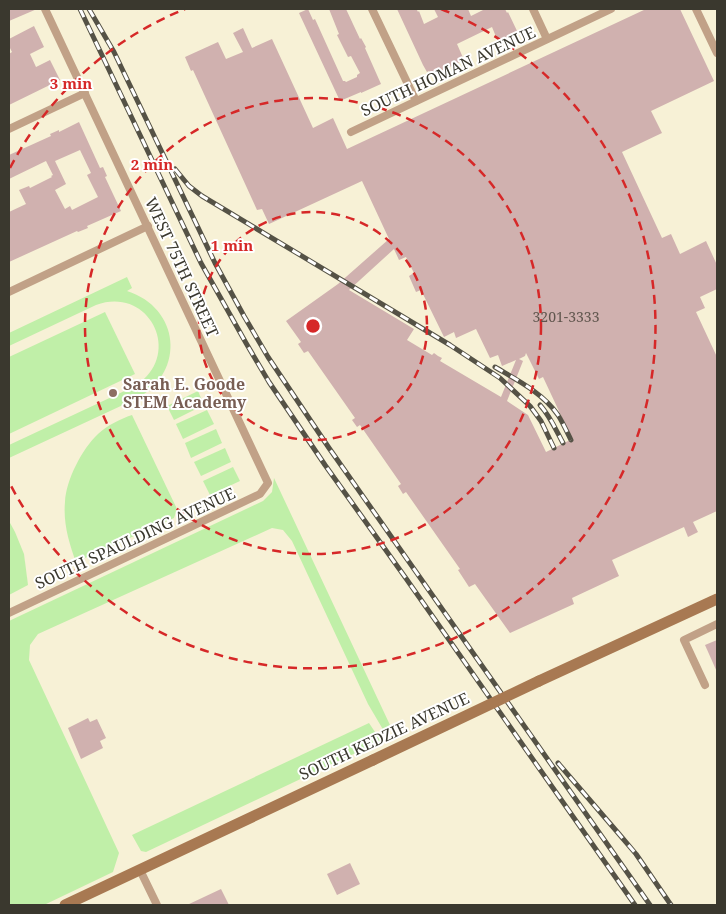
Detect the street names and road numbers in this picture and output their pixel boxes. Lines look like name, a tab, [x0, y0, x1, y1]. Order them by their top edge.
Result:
street label: SOUTH HOMAN AVENUE	[357, 21, 539, 121]
street label: WEST 75TH STREET	[140, 193, 224, 341]
street label: SOUTH SPAULDING AVENUE	[31, 482, 239, 594]
street label: SOUTH KEDZIE AVENUE	[295, 687, 473, 785]

